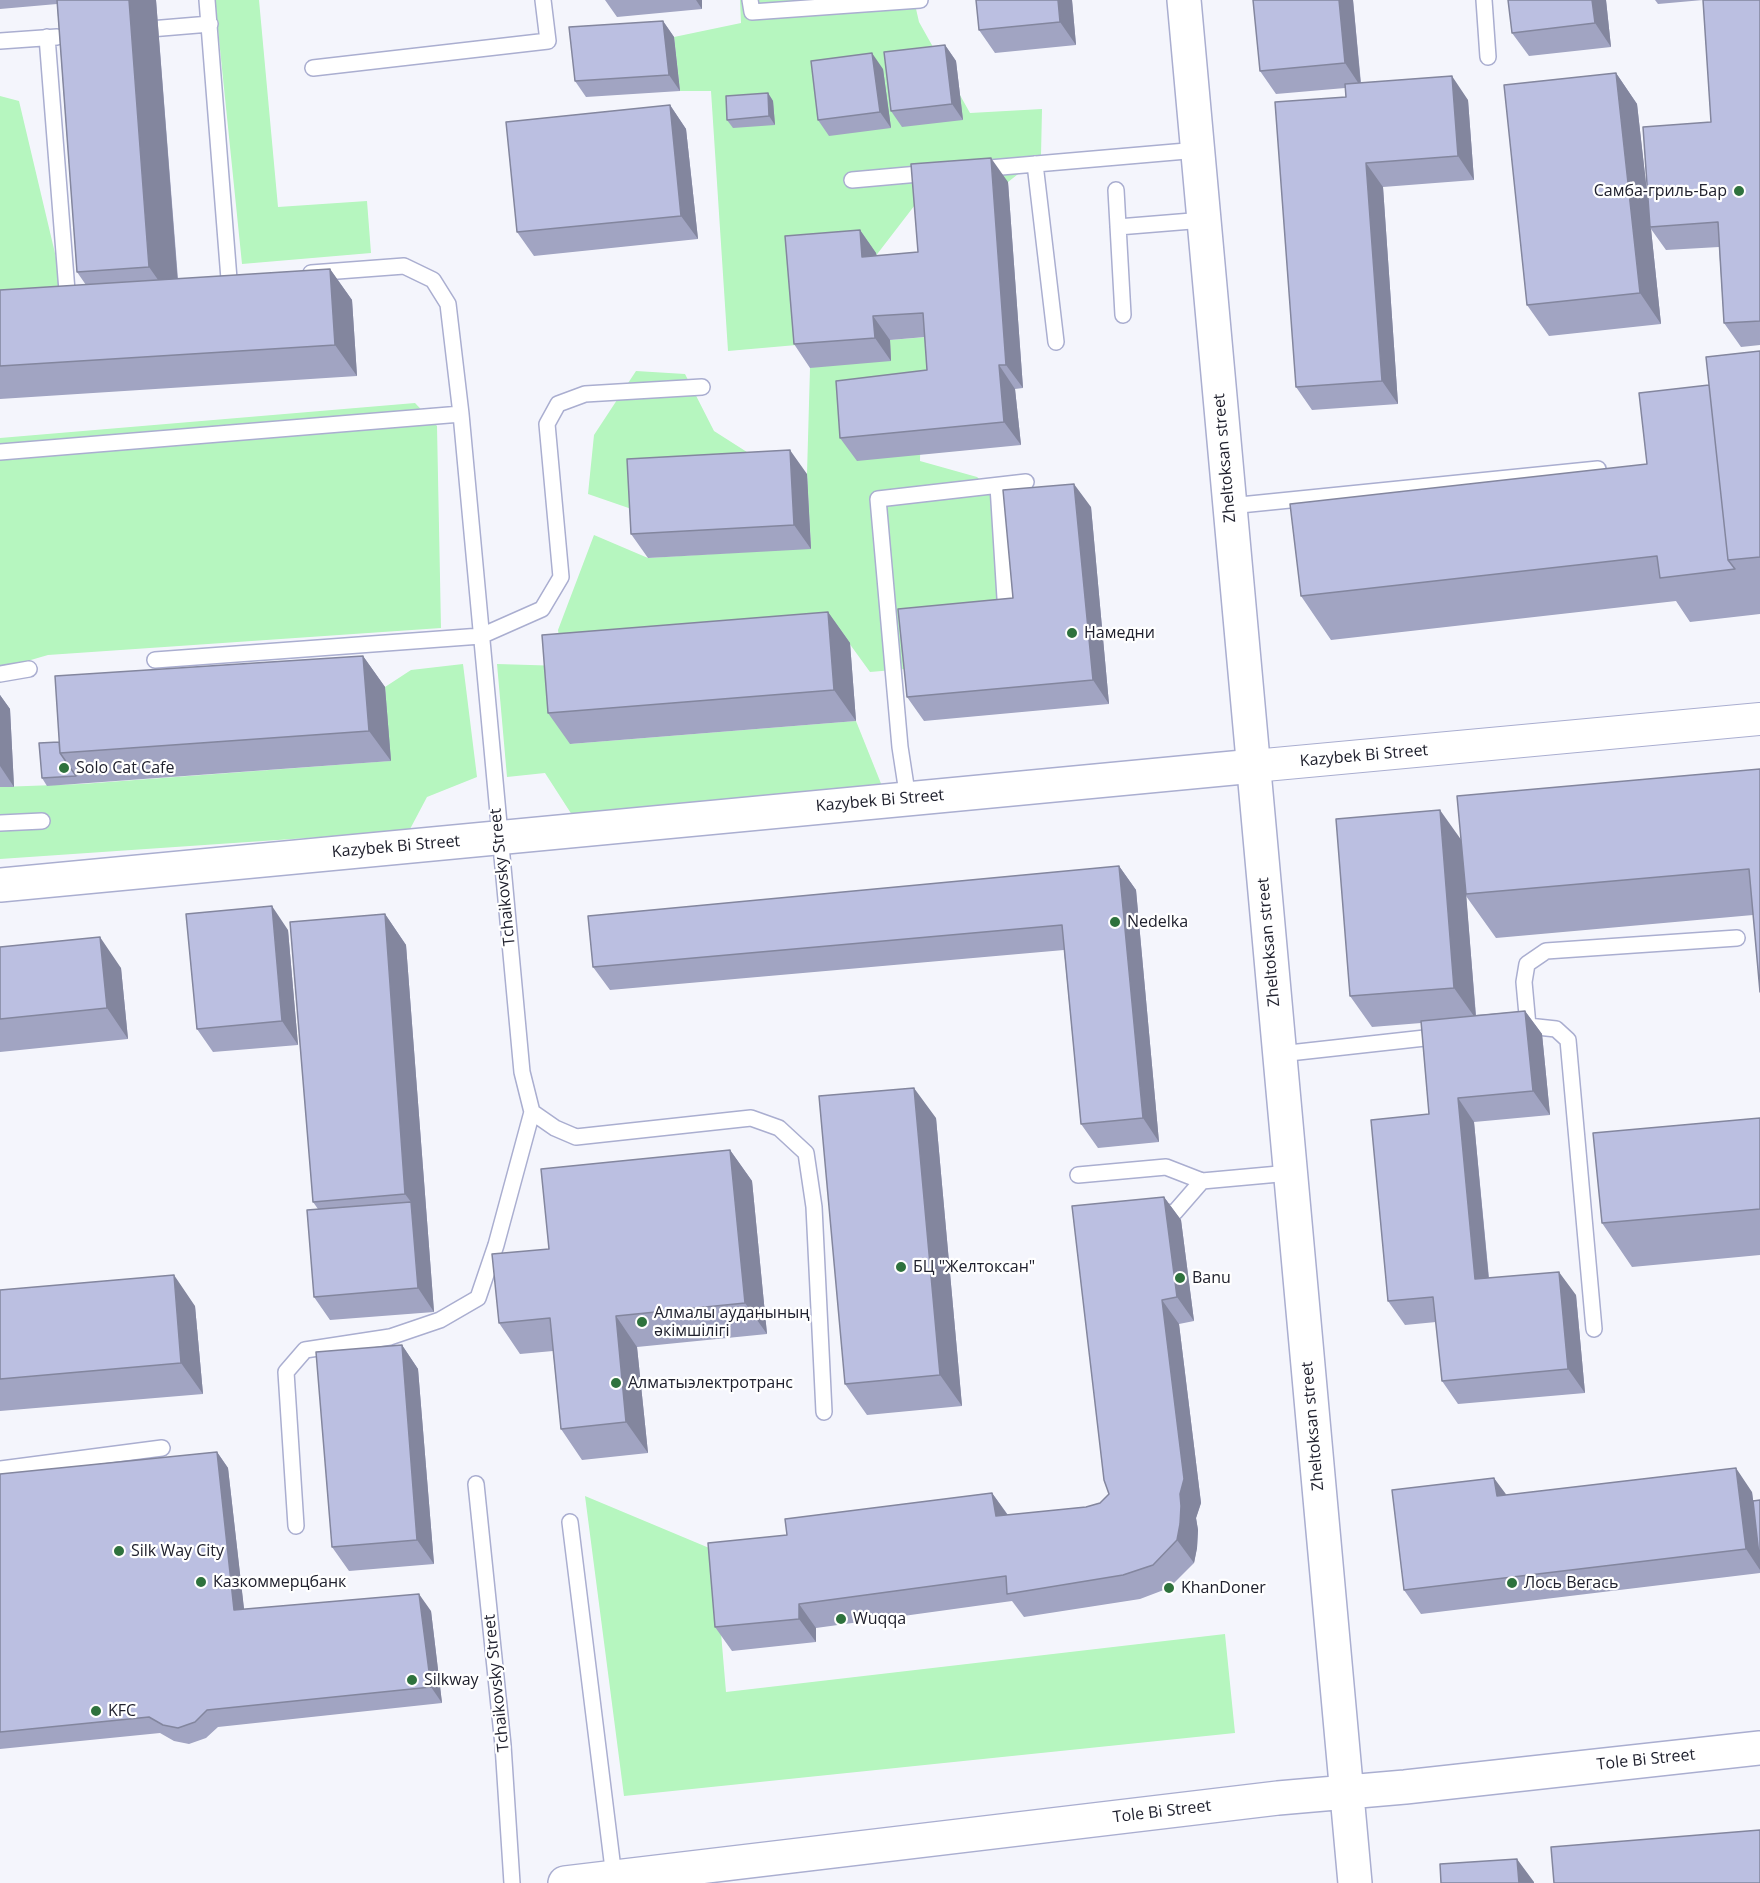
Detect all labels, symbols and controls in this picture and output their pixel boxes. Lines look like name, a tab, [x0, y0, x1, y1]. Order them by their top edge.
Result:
place label: Самба-гриль-Бар	[1594, 181, 1727, 201]
marker: Самба-гриль-Бар	[1732, 184, 1746, 198]
street label: Zheltoksan street	[1210, 393, 1240, 523]
place label: Намедни	[1084, 623, 1155, 643]
marker: Намедни	[1065, 626, 1079, 640]
street label: Kazybek Bi Street	[1299, 741, 1429, 771]
place label: Solo Cat Cafe	[76, 758, 174, 778]
marker: Solo Cat Cafe	[57, 761, 71, 775]
street label: Kazybek Bi Street	[815, 786, 945, 816]
street label: Tchaikovsky Street	[486, 807, 520, 947]
street label: Kazybek Bi Street	[331, 832, 461, 862]
street label: Zheltoksan street	[1254, 877, 1284, 1007]
place label: Nedelka	[1127, 912, 1188, 932]
marker: Nedelka	[1108, 915, 1122, 929]
place label: БЦ "Желтоксан"	[913, 1257, 1035, 1277]
marker: БЦ "Желтоксан"	[894, 1260, 908, 1274]
place label: Banu	[1192, 1268, 1231, 1288]
marker: Banu	[1173, 1271, 1187, 1285]
place label: Алмалы ауданының әкімшілігі	[654, 1303, 810, 1341]
marker: Алмалы ауданының әкімшілігі	[635, 1315, 649, 1329]
street label: Zheltoksan street	[1298, 1361, 1328, 1491]
place label: Алматыэлектротранс	[628, 1373, 793, 1393]
marker: Алматыэлектротранс	[609, 1376, 623, 1390]
place label: Silk Way City	[131, 1541, 224, 1561]
marker: Silk Way City	[112, 1544, 126, 1558]
place label: Казкоммерцбанк	[213, 1572, 346, 1592]
place label: Лось Вегась	[1524, 1573, 1618, 1593]
marker: Казкоммерцбанк	[194, 1575, 208, 1589]
marker: Лось Вегась	[1505, 1576, 1519, 1590]
place label: KhanDoner	[1181, 1578, 1266, 1598]
marker: KhanDoner	[1162, 1581, 1176, 1595]
place label: Wuqqa	[853, 1609, 906, 1629]
marker: Wuqqa	[834, 1612, 848, 1626]
street label: Tchaikovsky Street	[480, 1613, 514, 1753]
place label: Silkway	[424, 1670, 479, 1690]
marker: Silkway	[405, 1673, 419, 1687]
place label: KFC	[108, 1701, 136, 1721]
marker: KFC	[89, 1704, 103, 1718]
street label: Tole Bi Street	[1596, 1745, 1696, 1775]
street label: Tole Bi Street	[1112, 1796, 1212, 1828]

